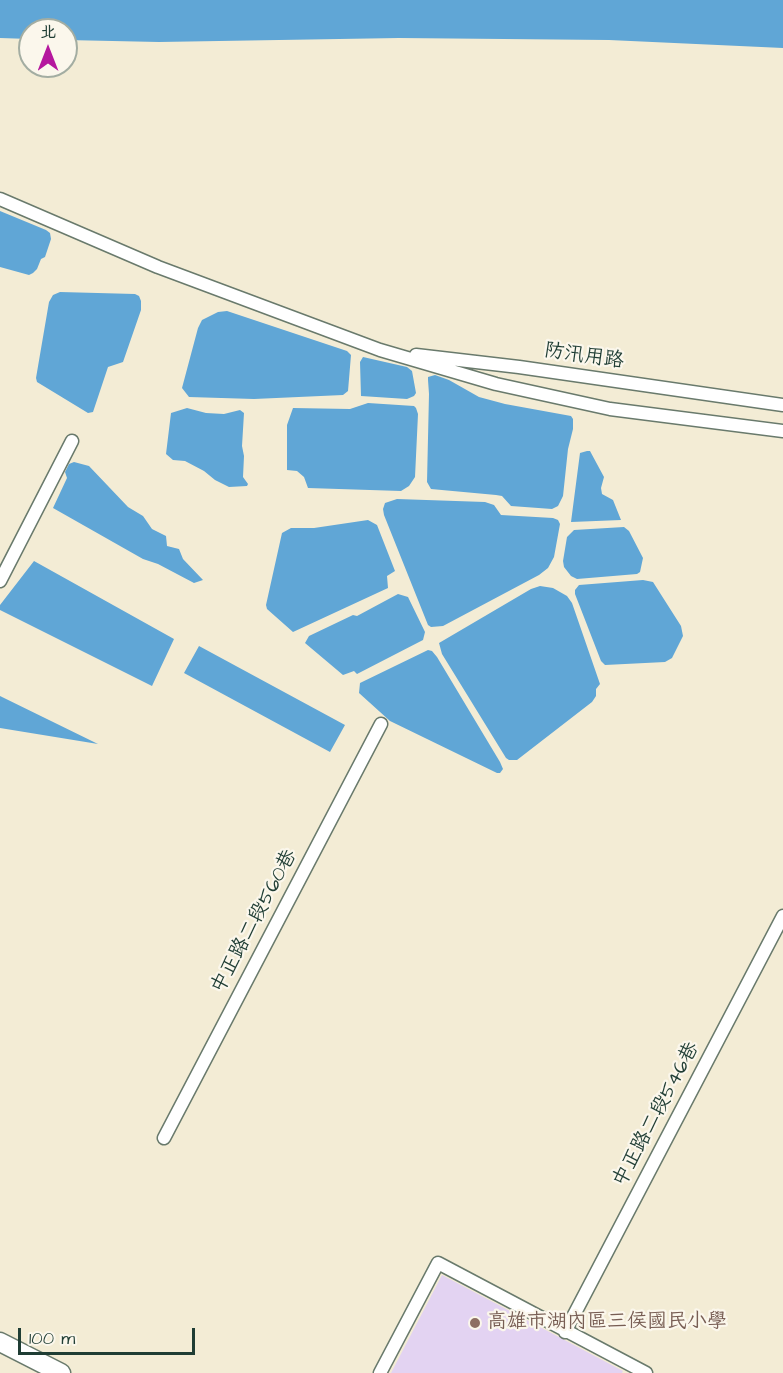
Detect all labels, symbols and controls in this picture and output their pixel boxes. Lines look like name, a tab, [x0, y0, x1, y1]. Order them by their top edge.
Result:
north arrow	[18, 18, 78, 78]
text: 北	[40, 21, 56, 43]
street label: 防汛用路	[543, 340, 625, 374]
street label: 中正路二段560巷	[207, 846, 303, 998]
street label: 中正路二段546巷	[609, 1039, 705, 1191]
place label: 高雄市湖內區三侯國民小學	[487, 1311, 727, 1335]
scale bar	[21, 1316, 198, 1354]
marker: 高雄市湖內區三侯國民小學	[468, 1316, 482, 1330]
text: 100 m	[29, 1326, 75, 1351]

